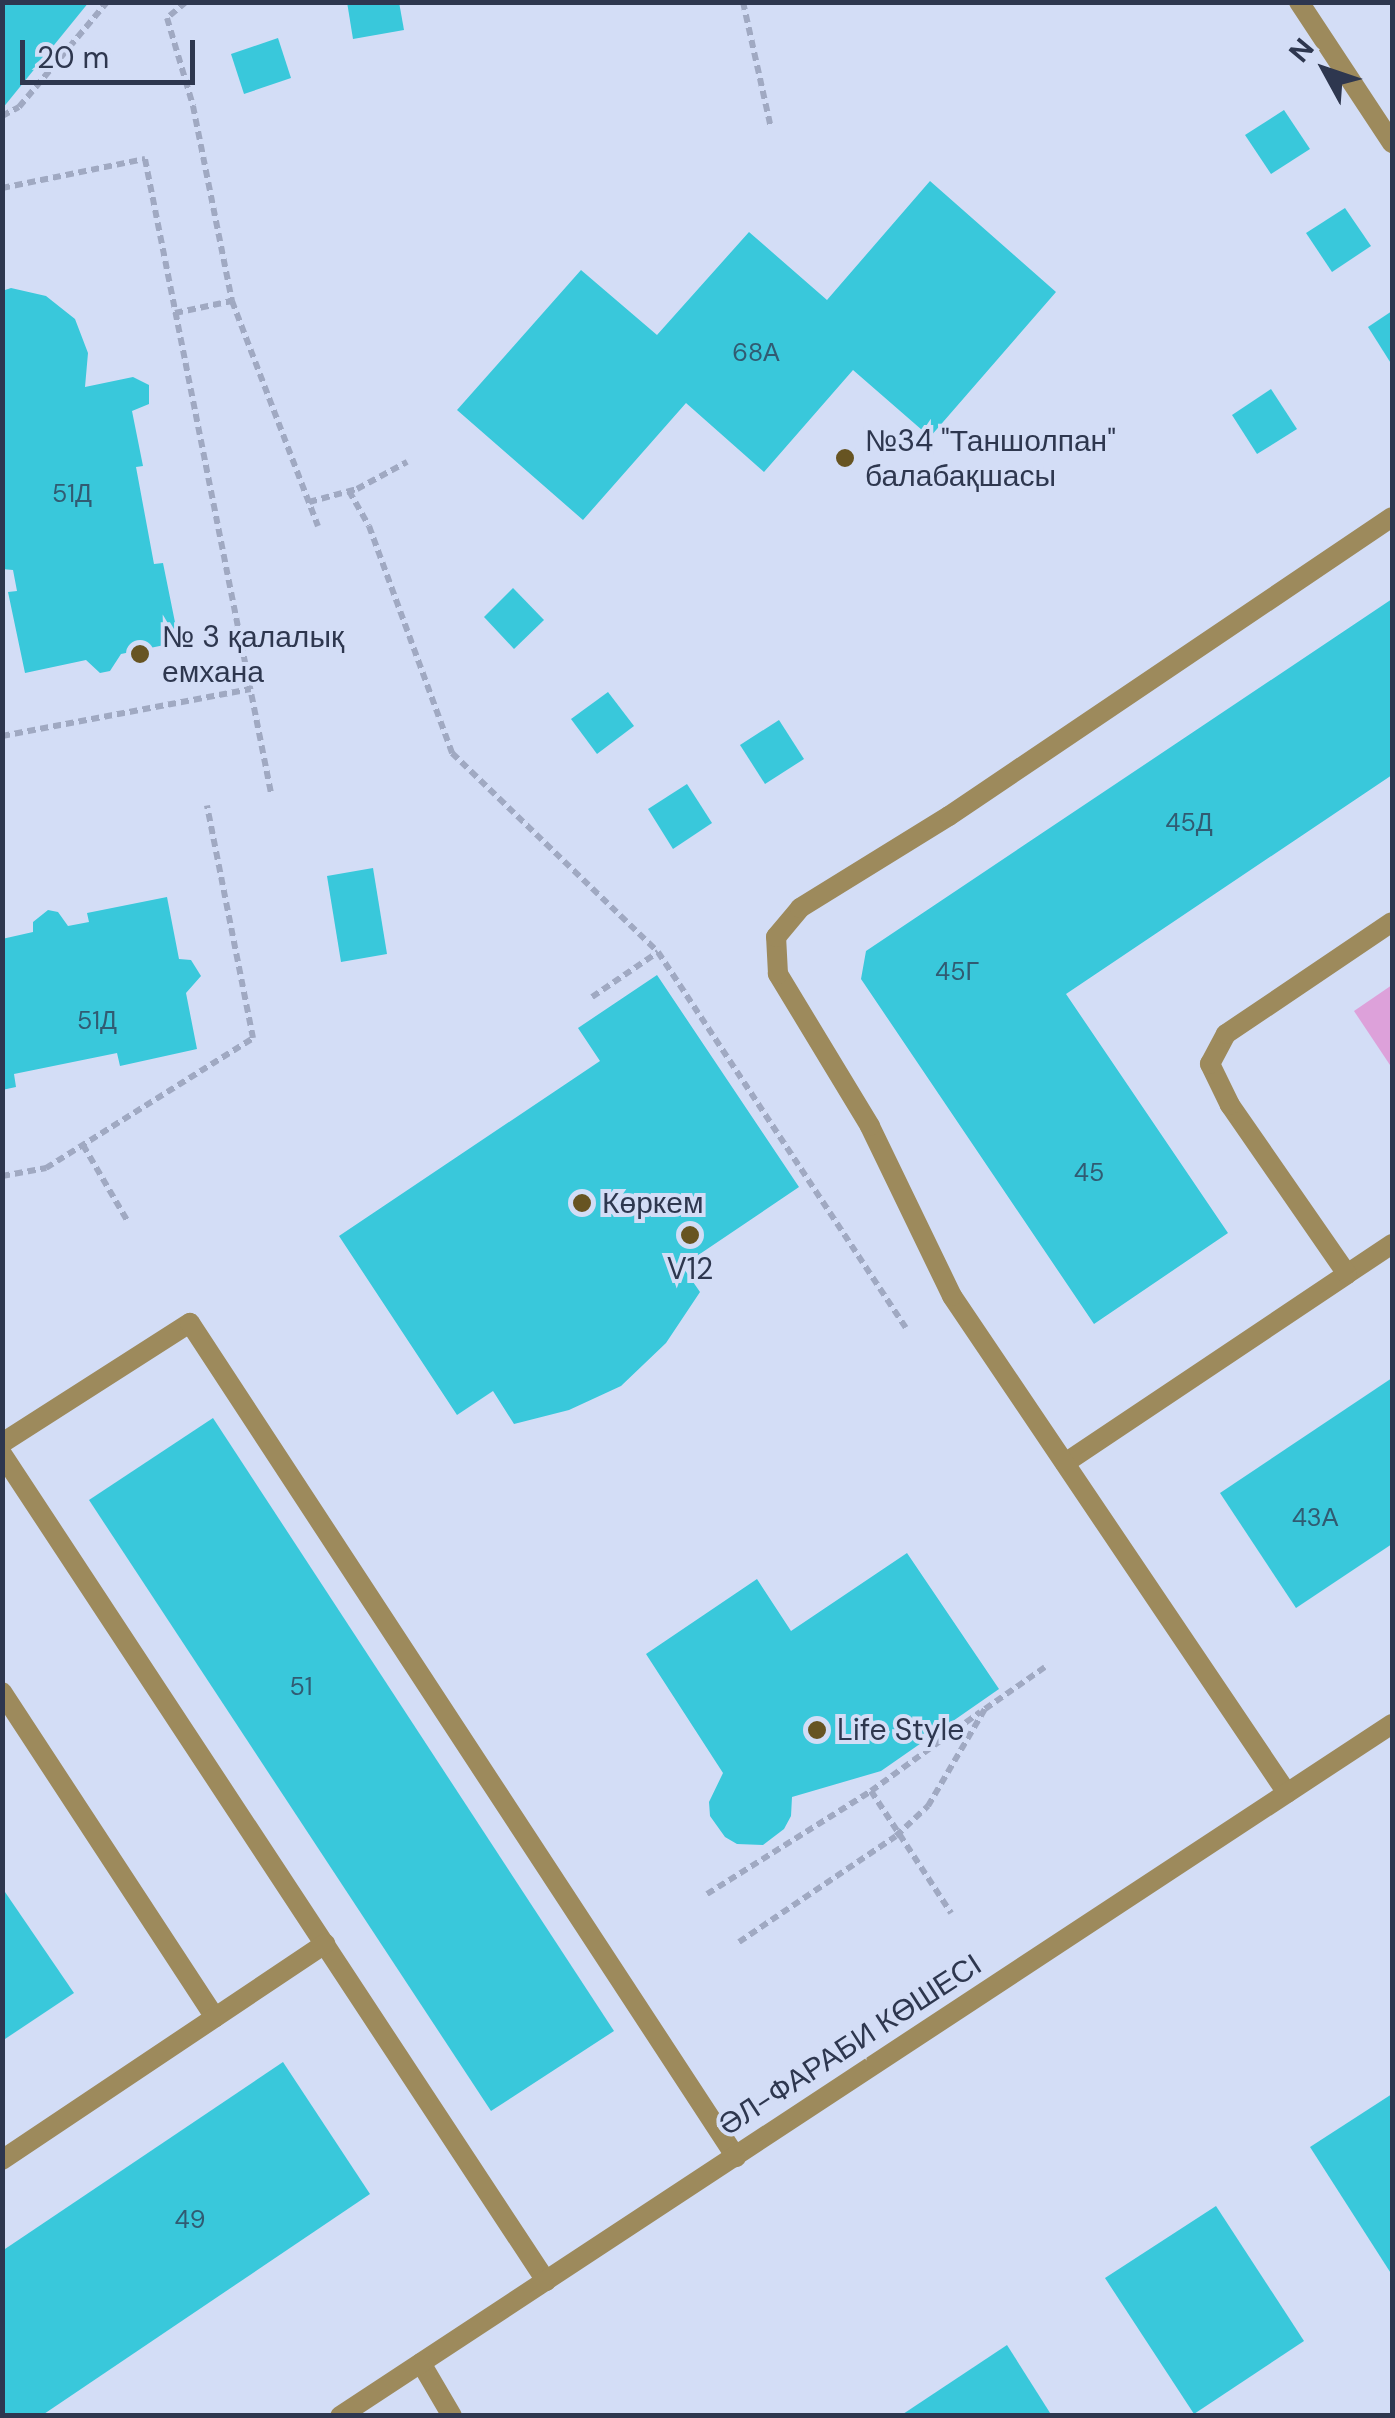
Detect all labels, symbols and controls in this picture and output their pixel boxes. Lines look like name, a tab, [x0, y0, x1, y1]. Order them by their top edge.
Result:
scale bar	[25, 20, 200, 82]
north arrow	[1275, 20, 1375, 120]
text: N	[1281, 31, 1322, 70]
text: 20 m	[37, 38, 109, 77]
house number: 68А	[732, 338, 780, 368]
place label: №34 "Таншолпан" балабақшасы	[865, 423, 1116, 494]
marker: №34 "Таншолпан" балабақшасы	[834, 447, 856, 469]
house number: 51Д	[52, 479, 92, 509]
place label: № 3 қалалық емхана	[162, 619, 344, 690]
marker: № 3 қалалық емхана	[127, 641, 153, 667]
house number: 45Д	[1165, 808, 1213, 838]
house number: 45Г	[935, 957, 979, 987]
house number: 51Д	[77, 1006, 117, 1036]
house number: 45	[1074, 1158, 1104, 1188]
place label: Көркем	[602, 1185, 704, 1221]
marker: Көркем	[571, 1192, 593, 1214]
marker: V12	[679, 1224, 701, 1246]
place label: V12	[667, 1251, 713, 1287]
house number: 43А	[1292, 1503, 1338, 1533]
house number: 51	[289, 1672, 313, 1702]
place label: Life Style	[837, 1712, 964, 1748]
marker: Life Style	[806, 1719, 828, 1741]
street label: ӘЛ-ФАРАБИ КӨШЕСІ	[712, 1947, 988, 2143]
house number: 49	[175, 2205, 205, 2235]

